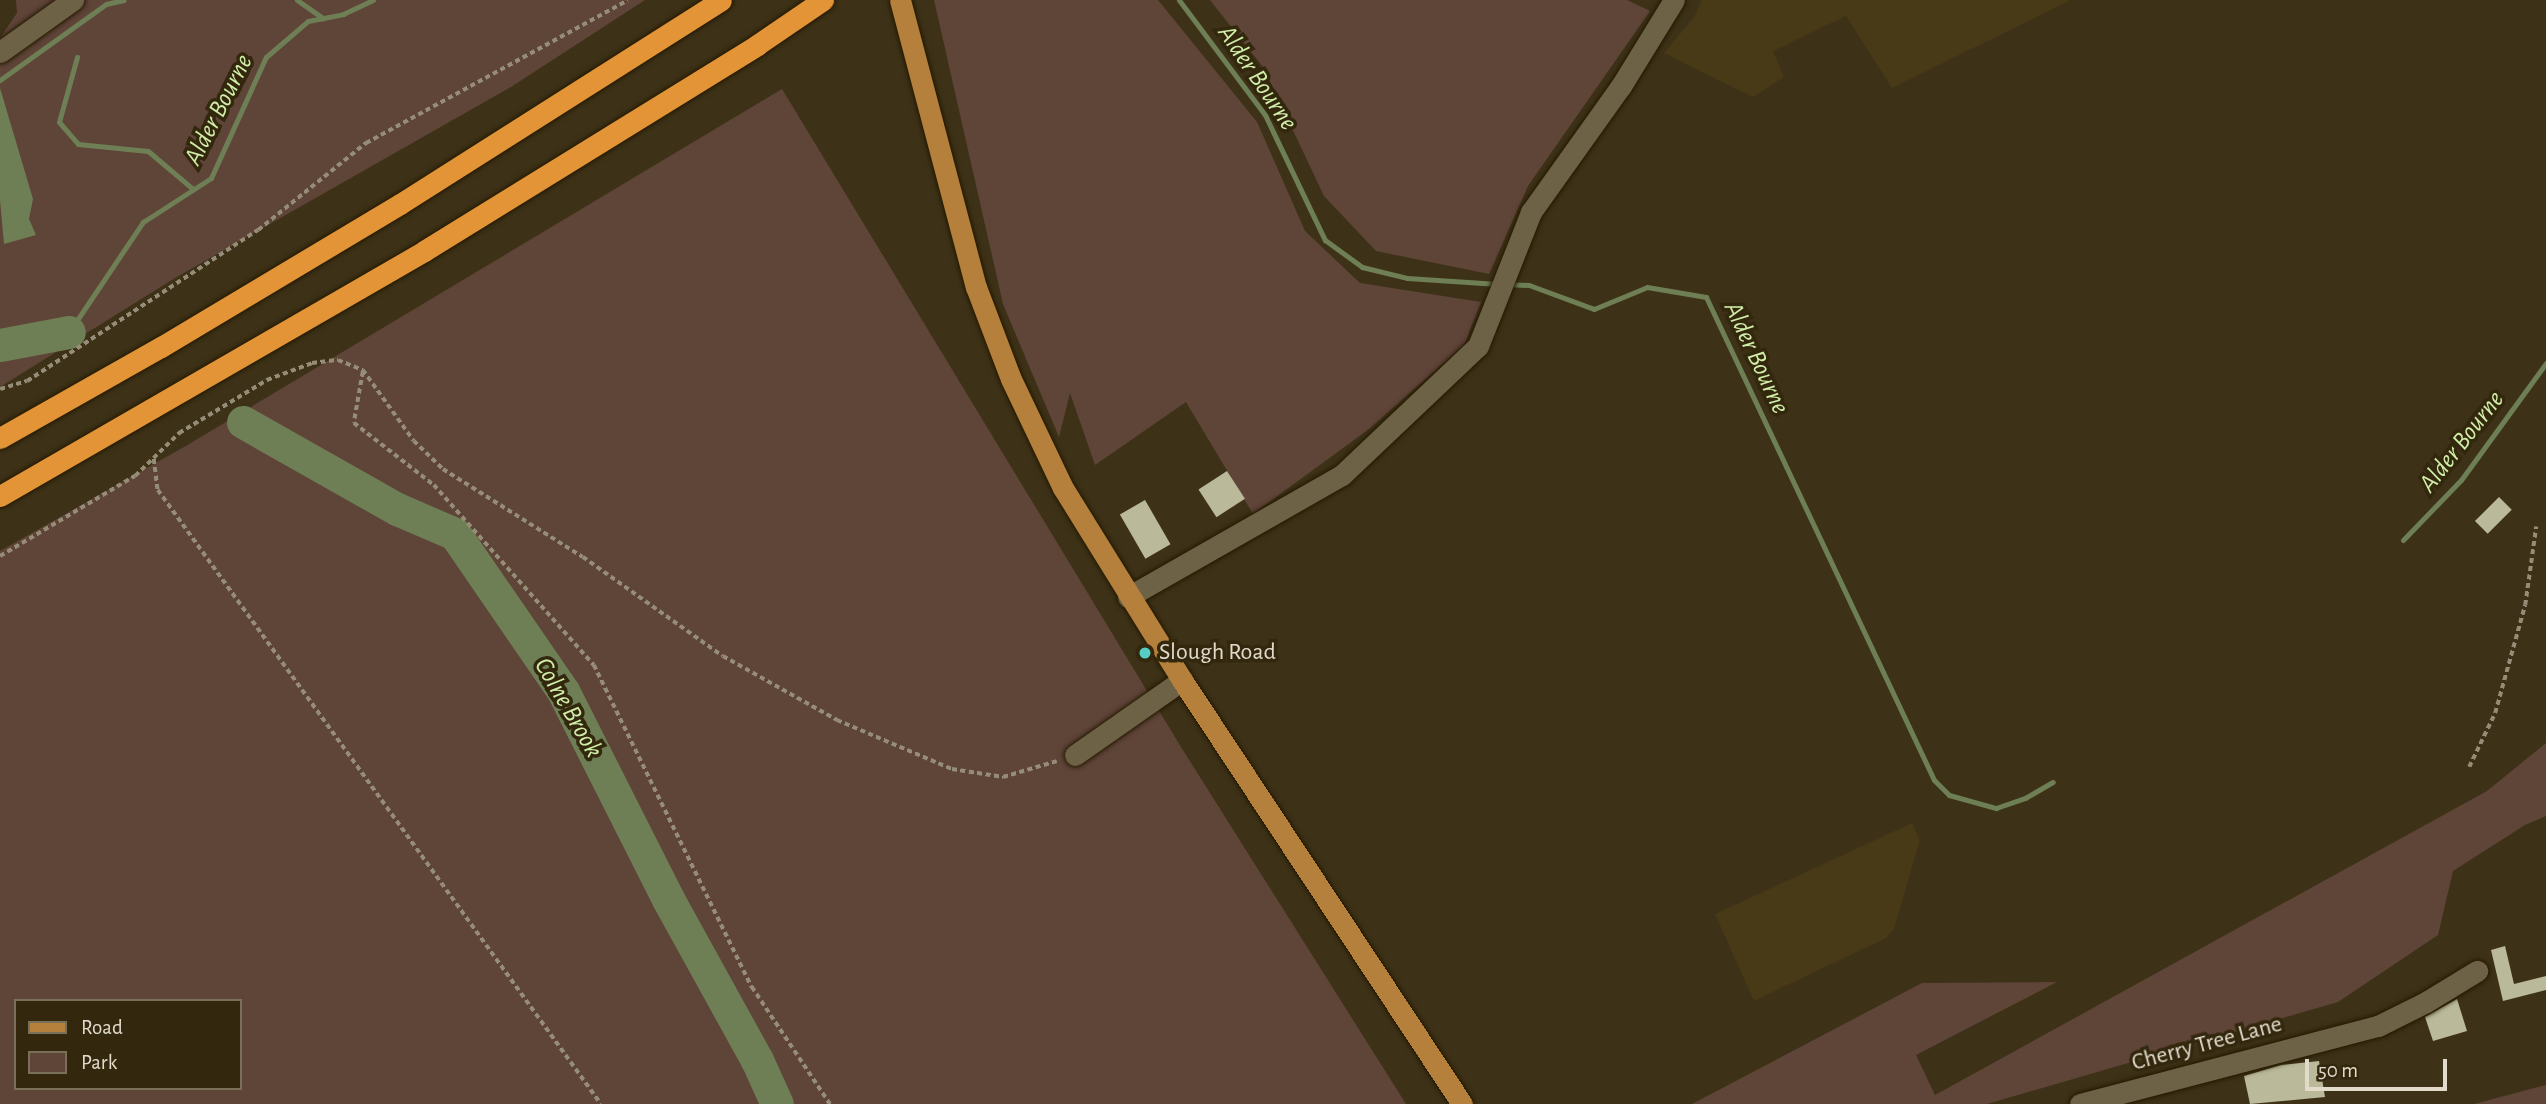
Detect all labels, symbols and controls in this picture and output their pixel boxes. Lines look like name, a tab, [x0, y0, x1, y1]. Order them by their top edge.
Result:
water label: Alder Bourne	[1210, 19, 1304, 137]
water label: Alder Bourne	[178, 49, 260, 171]
water label: Alder Bourne	[1716, 297, 1796, 419]
water label: Alder Bourne	[2413, 385, 2511, 499]
place label: Slough Road	[1159, 639, 1276, 667]
marker: Slough Road	[1137, 645, 1153, 661]
water label: Colne Brook	[527, 652, 609, 764]
legend	[14, 999, 242, 1090]
street label: Cherry Tree Lane	[2129, 1010, 2285, 1078]
text: Road	[81, 1017, 123, 1038]
scale bar	[2308, 1044, 2450, 1088]
text: Park	[81, 1052, 117, 1073]
text: 50 m	[2318, 1060, 2358, 1081]

